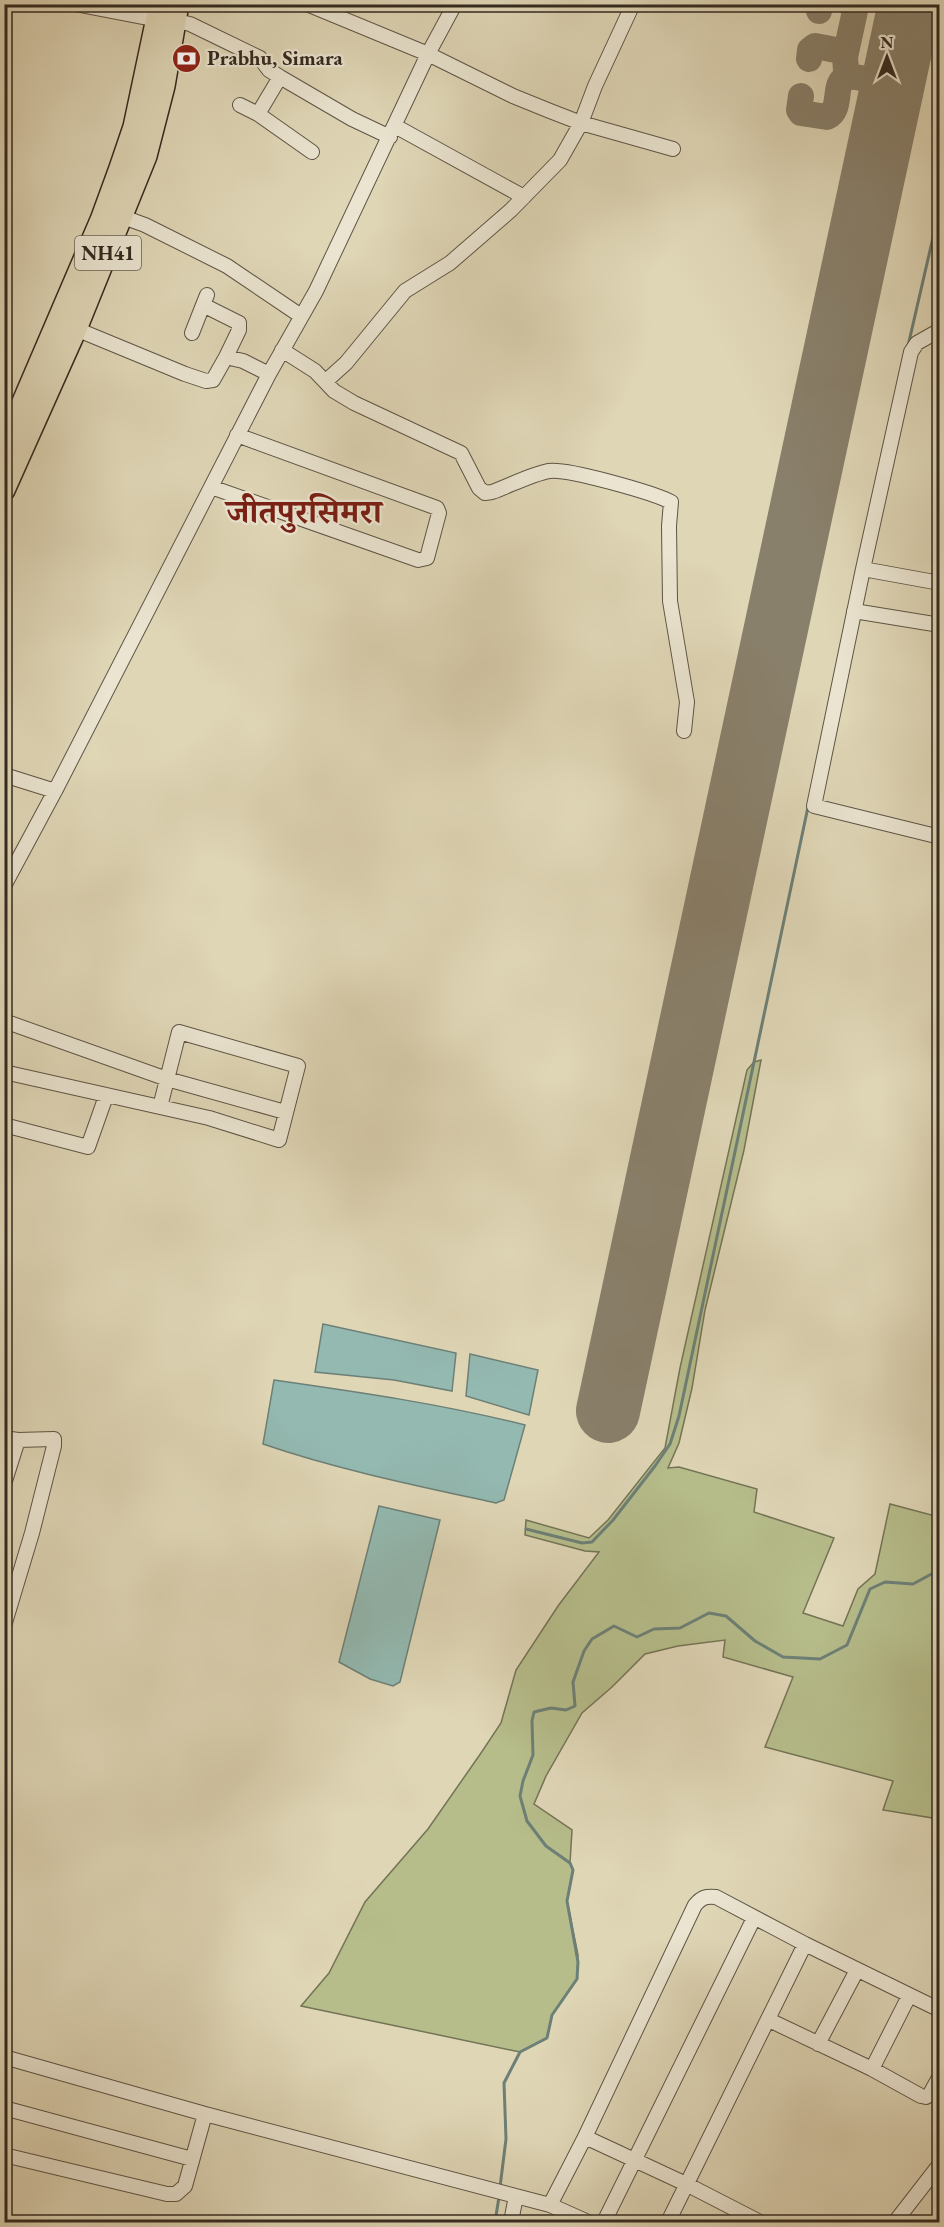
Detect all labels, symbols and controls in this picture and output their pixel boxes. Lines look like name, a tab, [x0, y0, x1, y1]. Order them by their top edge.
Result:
north arrow	[857, 27, 917, 87]
text: N	[881, 32, 894, 53]
bank icon: Prabhu, Simara	[170, 42, 202, 74]
place label: Prabhu, Simara	[207, 44, 344, 71]
road number: NH41	[75, 236, 141, 270]
district label: जीतपुरसिमरा	[224, 490, 384, 533]

